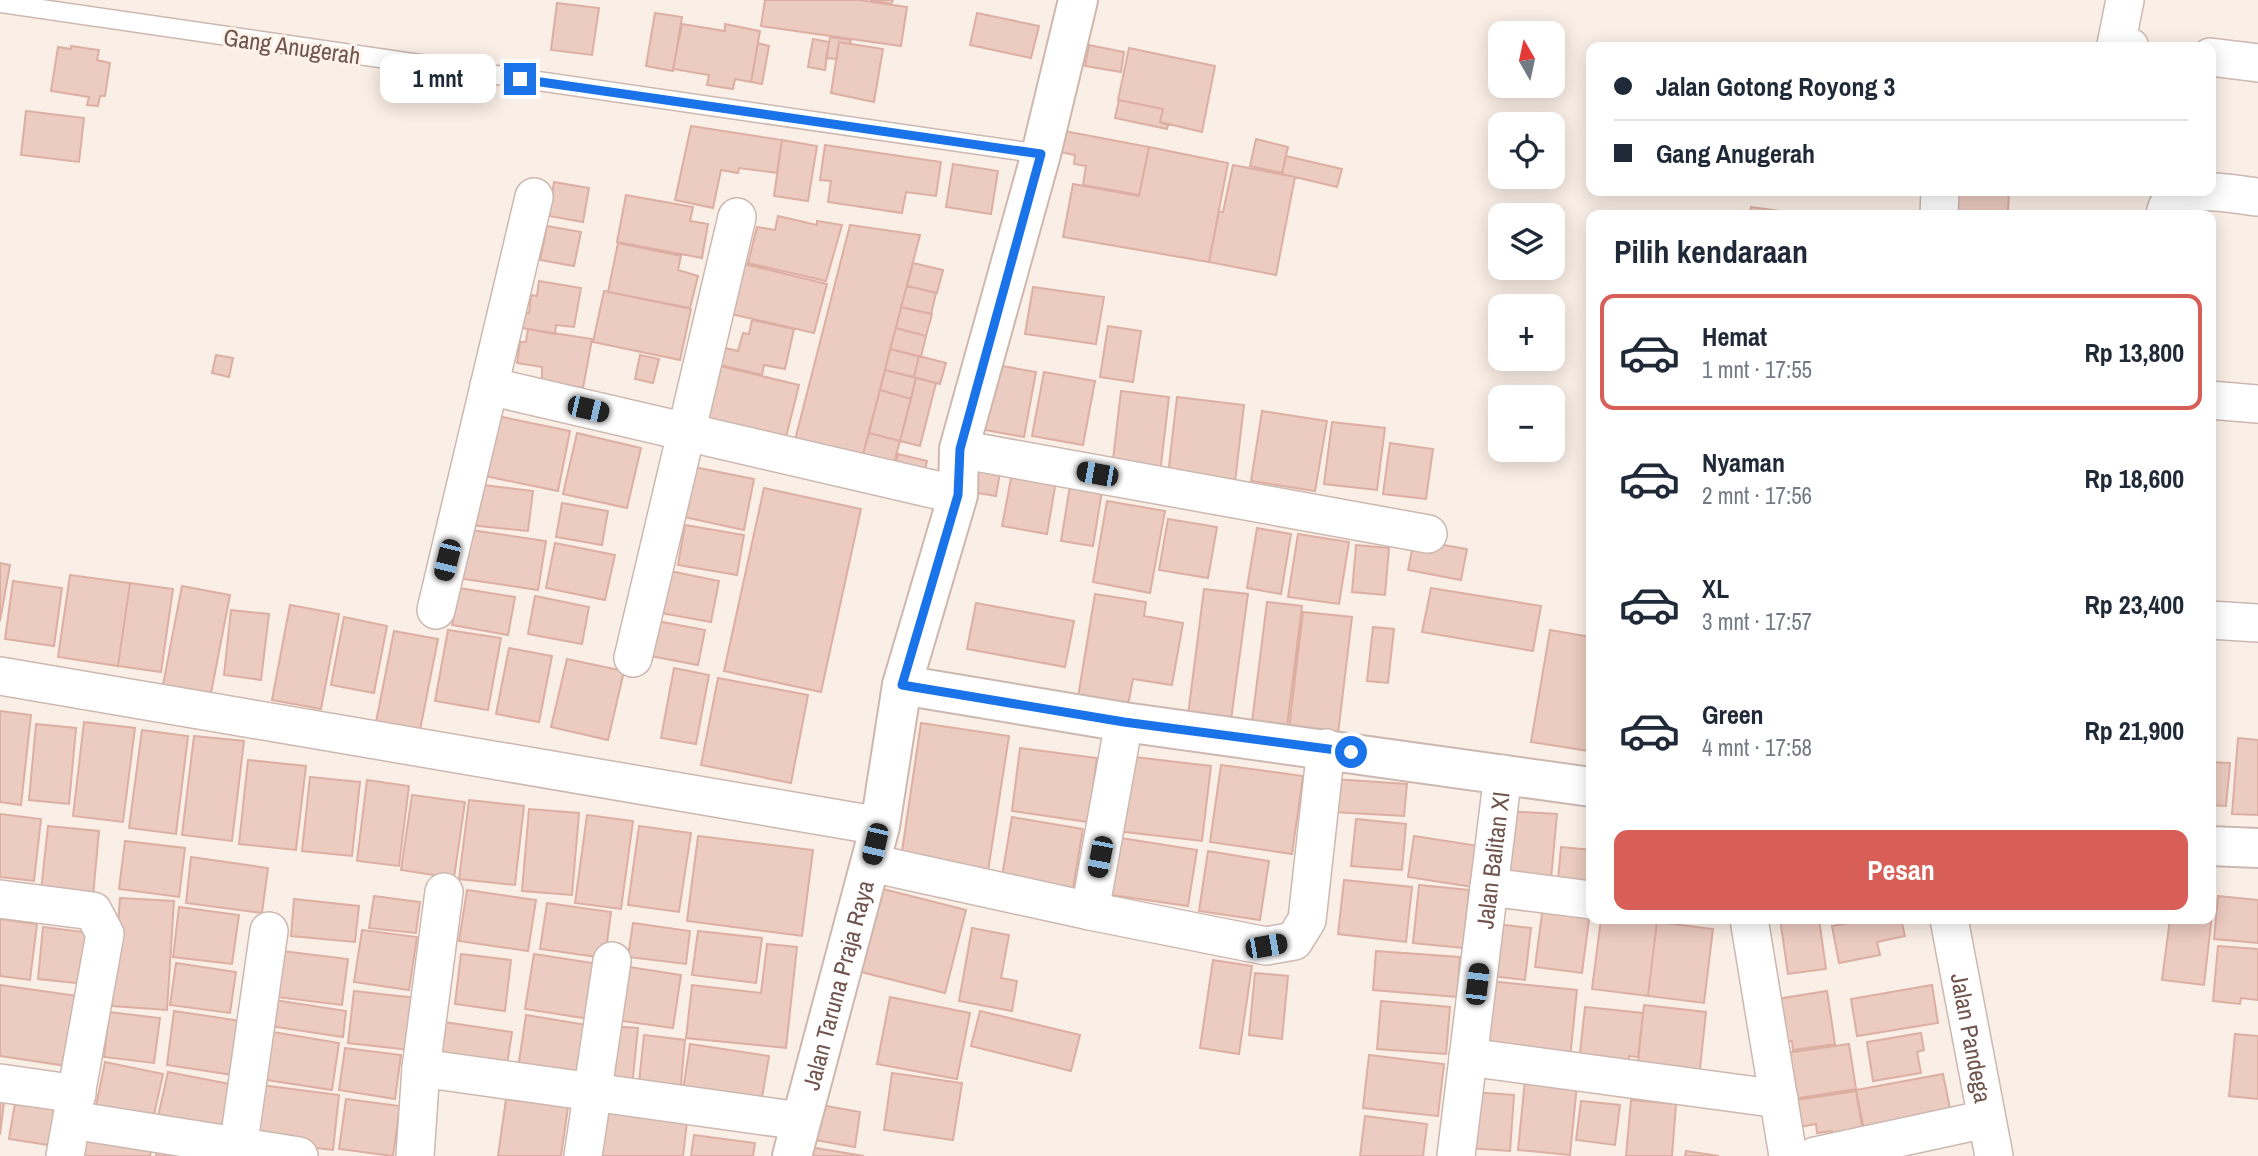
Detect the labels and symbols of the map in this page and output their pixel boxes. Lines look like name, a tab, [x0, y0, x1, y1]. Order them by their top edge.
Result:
street label: Gang Anugerah	[221, 21, 363, 71]
north arrow	[1488, 21, 1564, 98]
callout: 1 mnt	[380, 55, 496, 104]
route end	[504, 63, 536, 95]
car	[566, 394, 611, 424]
car	[1075, 460, 1120, 488]
car	[432, 537, 463, 583]
route start	[1335, 736, 1367, 768]
street label: Jalan Balitan XI	[1468, 790, 1517, 931]
car	[861, 821, 890, 867]
car	[1086, 834, 1115, 880]
street label: Jalan Taruna Praja Raya	[794, 877, 881, 1093]
car	[1244, 932, 1289, 960]
car	[1465, 962, 1490, 1006]
street label: Jalan Pandega	[1944, 970, 2000, 1105]

